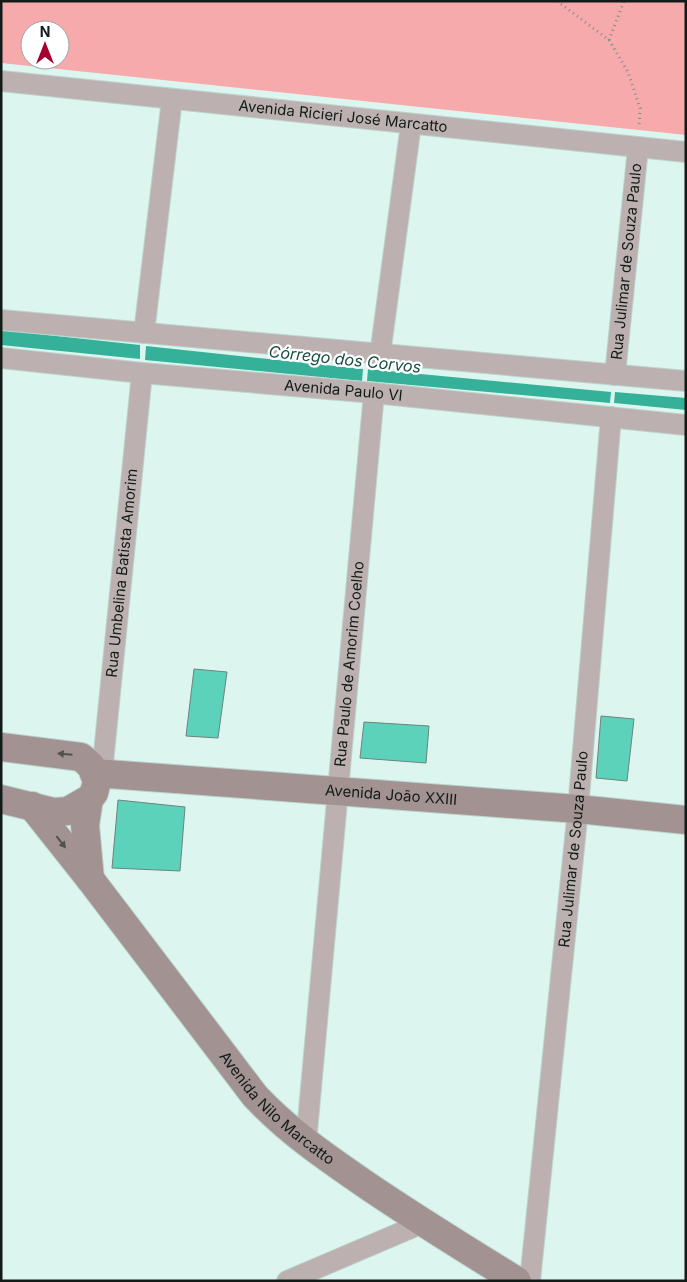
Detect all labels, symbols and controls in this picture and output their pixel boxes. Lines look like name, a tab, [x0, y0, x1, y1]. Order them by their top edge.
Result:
north arrow	[20, 20, 70, 70]
text: N	[40, 23, 50, 40]
street label: Avenida Ricieri José Marcatto	[238, 96, 449, 136]
street label: Rua Julimar de Souza Paulo	[607, 162, 645, 361]
water label: Córrego dos Corvos	[268, 341, 422, 377]
street label: Avenida Paulo VI	[284, 375, 404, 405]
street label: Rua Umbelina Batista Amorim	[102, 468, 141, 678]
street label: Rua Paulo de Amorim Coelho	[330, 560, 368, 768]
one-way arrow	[56, 750, 72, 758]
street label: Rua Julimar de Souza Paulo	[554, 750, 592, 948]
street label: Avenida João XXIII	[324, 780, 458, 809]
one-way arrow	[56, 836, 67, 849]
street label: Avenida Nilo Marcatto	[215, 1047, 338, 1169]

